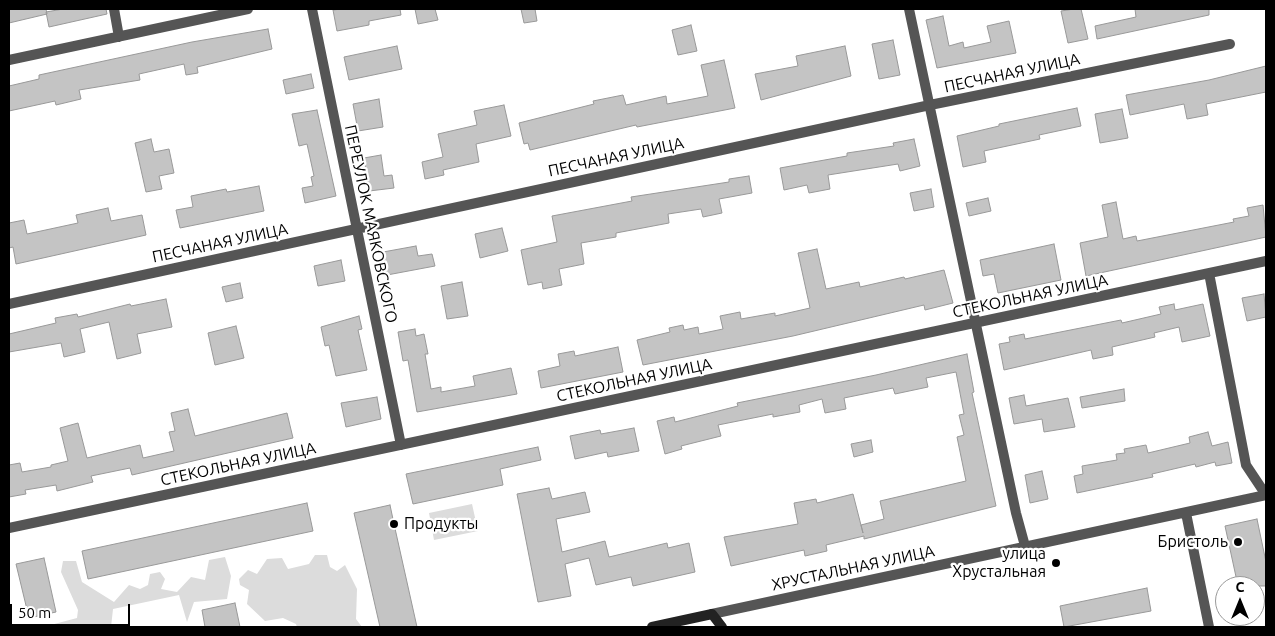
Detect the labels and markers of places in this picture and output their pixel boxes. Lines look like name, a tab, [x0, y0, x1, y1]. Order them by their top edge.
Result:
place label: Продукты	[404, 514, 479, 534]
marker: Продукты	[388, 518, 400, 530]
place label: Бристоль	[1158, 532, 1228, 552]
marker: Бристоль	[1232, 536, 1244, 548]
place label: улица Хрустальная	[952, 544, 1046, 582]
marker: улица Хрустальная	[1050, 557, 1062, 569]

